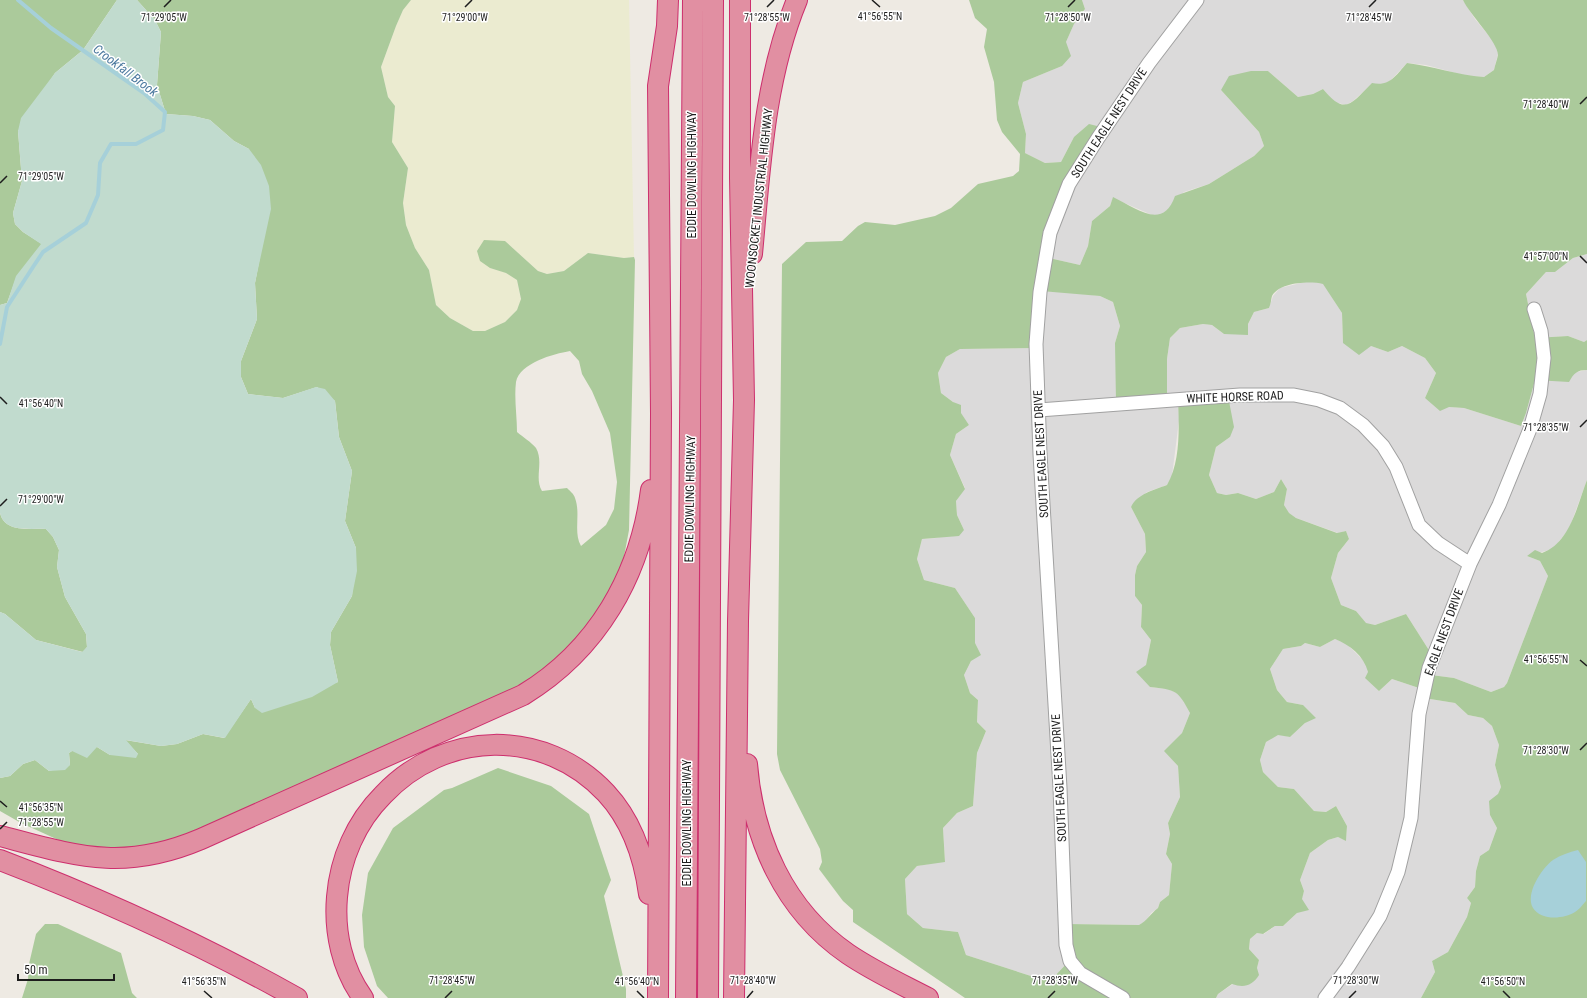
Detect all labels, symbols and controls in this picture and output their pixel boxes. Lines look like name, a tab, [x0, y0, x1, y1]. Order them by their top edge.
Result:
text: 41°56'55"N	[858, 11, 902, 22]
text: 71°29'05"W	[141, 12, 187, 23]
text: 71°29'00"W	[442, 12, 488, 23]
text: 71°28'55"W	[744, 12, 790, 23]
text: 71°28'50"W	[1045, 12, 1091, 23]
text: 71°28'45"W	[1346, 12, 1392, 23]
water label: Crookfall Brook	[90, 41, 161, 100]
street label: SOUTH EAGLE NEST DRIVE	[1068, 65, 1150, 181]
text: 71°28'40"W	[1523, 99, 1569, 110]
street label: WOONSOCKET INDUSTRIAL HIGHWAY	[743, 107, 775, 288]
street label: EDDIE DOWLING HIGHWAY	[685, 111, 699, 239]
text: 71°29'05"W	[18, 171, 64, 182]
text: 41°57'00"N	[1524, 251, 1568, 262]
street label: WHITE HORSE ROAD	[1186, 388, 1284, 406]
street label: SOUTH EAGLE NEST DRIVE	[1031, 390, 1051, 518]
text: 41°56'40"N	[19, 398, 63, 409]
text: 71°28'35"W	[1523, 422, 1569, 433]
street label: EDDIE DOWLING HIGHWAY	[682, 435, 698, 563]
text: 71°29'00"W	[18, 494, 64, 505]
street label: EAGLE NEST DRIVE	[1422, 587, 1466, 677]
text: 41°56'55"N	[1524, 654, 1568, 665]
street label: SOUTH EAGLE NEST DRIVE	[1049, 714, 1069, 842]
text: 71°28'30"W	[1523, 745, 1569, 756]
street label: EDDIE DOWLING HIGHWAY	[680, 759, 694, 887]
text: 41°56'35"N	[19, 802, 63, 813]
text: 71°28'55"W	[18, 817, 64, 828]
scale bar	[18, 956, 114, 982]
text: 50 m	[24, 963, 48, 977]
text: 71°28'45"W	[429, 975, 475, 986]
text: 71°28'40"W	[730, 975, 776, 986]
text: 71°28'35"W	[1032, 975, 1078, 986]
text: 71°28'30"W	[1333, 975, 1379, 986]
text: 41°56'35"N	[182, 976, 226, 987]
text: 41°56'40"N	[615, 976, 659, 987]
text: 41°56'50"N	[1481, 976, 1525, 987]

